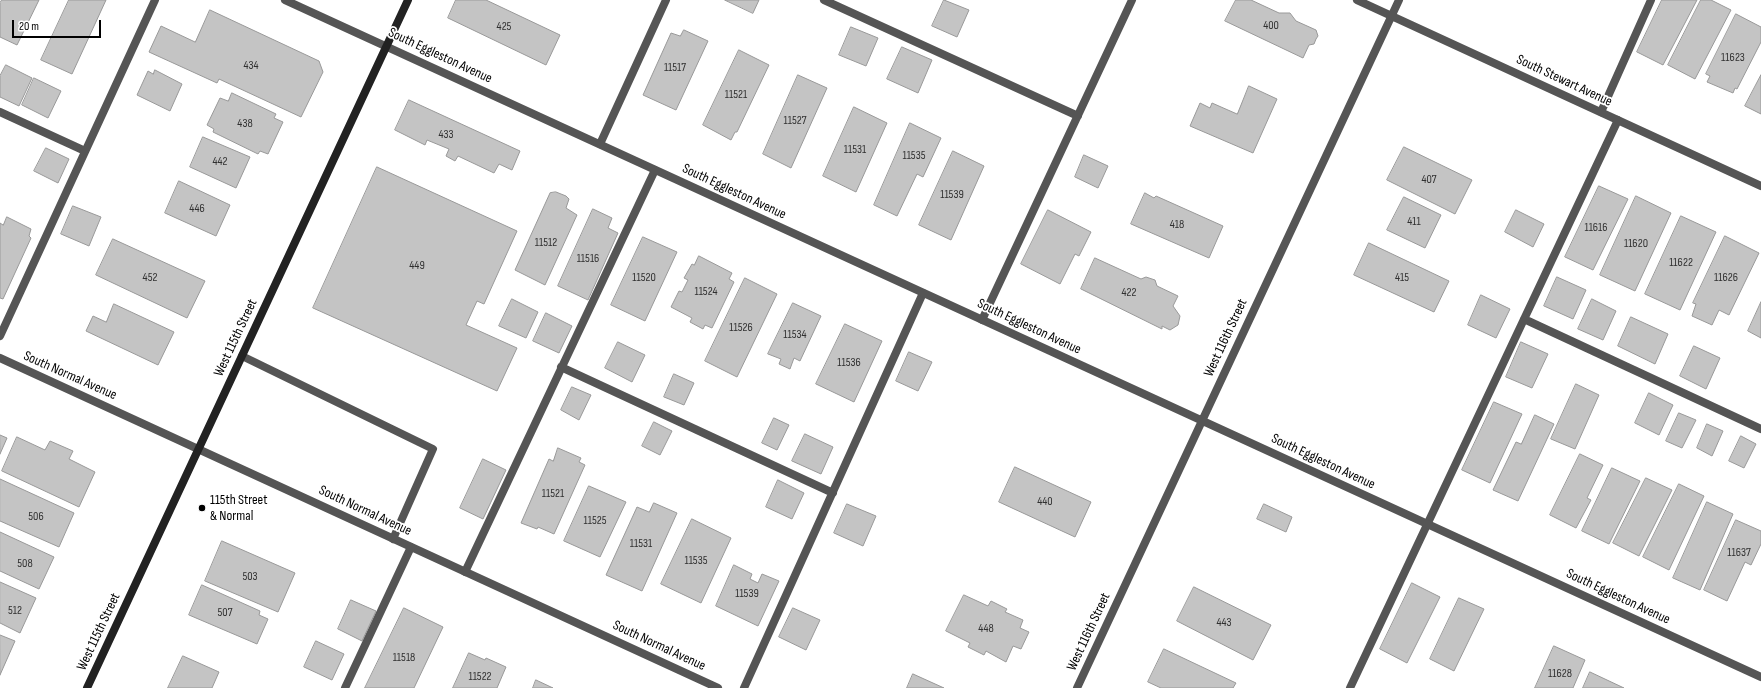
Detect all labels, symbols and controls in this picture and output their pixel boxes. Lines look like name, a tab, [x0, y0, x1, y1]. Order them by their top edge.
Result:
scale bar	[14, 12, 103, 38]
text: 20 m	[19, 19, 39, 34]
house number: 400	[1263, 19, 1279, 33]
house number: 425	[497, 20, 511, 34]
street label: South Eggleston Avenue	[385, 25, 495, 87]
street label: South Stewart Avenue	[1513, 51, 1615, 111]
house number: 11623	[1721, 51, 1745, 65]
house number: 434	[243, 59, 259, 73]
house number: 11517	[664, 61, 686, 75]
house number: 11521	[725, 88, 747, 102]
house number: 11527	[784, 114, 806, 128]
house number: 438	[237, 117, 253, 131]
house number: 433	[438, 128, 454, 142]
house number: 11531	[844, 143, 866, 157]
house number: 11535	[902, 149, 926, 163]
house number: 442	[212, 155, 228, 169]
street label: South Eggleston Avenue	[679, 161, 789, 223]
house number: 407	[1421, 173, 1437, 187]
house number: 11539	[940, 188, 964, 202]
house number: 446	[189, 202, 205, 216]
house number: 411	[1407, 215, 1421, 229]
house number: 418	[1170, 218, 1184, 232]
house number: 11616	[1584, 221, 1608, 235]
house number: 11512	[535, 236, 557, 250]
house number: 11620	[1624, 237, 1648, 251]
house number: 11516	[577, 252, 599, 266]
house number: 11622	[1669, 256, 1693, 270]
house number: 449	[409, 259, 425, 273]
house number: 452	[143, 271, 157, 285]
house number: 11520	[632, 271, 656, 285]
house number: 415	[1395, 271, 1409, 285]
house number: 11626	[1714, 271, 1738, 285]
house number: 11524	[694, 285, 718, 299]
house number: 422	[1122, 286, 1136, 300]
street label: South Eggleston Avenue	[974, 296, 1084, 358]
street label: West 116th Street	[1201, 296, 1251, 380]
street label: West 115th Street	[211, 297, 261, 379]
house number: 11526	[729, 321, 753, 335]
house number: 11534	[783, 328, 807, 342]
street label: South Normal Avenue	[21, 348, 119, 404]
house number: 11536	[837, 356, 861, 370]
street label: South Eggleston Avenue	[1268, 431, 1378, 493]
street label: South Normal Avenue	[316, 482, 414, 540]
house number: 11521	[542, 487, 564, 501]
place label: 115th Street & Normal	[210, 492, 267, 524]
house number: 440	[1037, 495, 1053, 509]
marker: 115th Street & Normal	[197, 503, 207, 513]
house number: 506	[28, 510, 44, 524]
house number: 11525	[584, 514, 606, 528]
house number: 11531	[630, 537, 652, 551]
house number: 11637	[1727, 546, 1751, 560]
house number: 11535	[684, 554, 708, 568]
house number: 508	[17, 557, 33, 571]
street label: South Eggleston Avenue	[1563, 566, 1673, 628]
house number: 503	[242, 570, 258, 584]
house number: 11539	[735, 587, 759, 601]
street label: West 116th Street	[1064, 590, 1114, 674]
street label: West 115th Street	[74, 591, 124, 673]
house number: 512	[8, 604, 22, 618]
house number: 507	[218, 606, 232, 620]
house number: 443	[1216, 616, 1232, 630]
street label: South Normal Avenue	[610, 617, 708, 675]
house number: 448	[978, 622, 994, 636]
house number: 11518	[393, 651, 415, 665]
house number: 11628	[1548, 667, 1572, 681]
house number: 11522	[468, 670, 492, 684]

